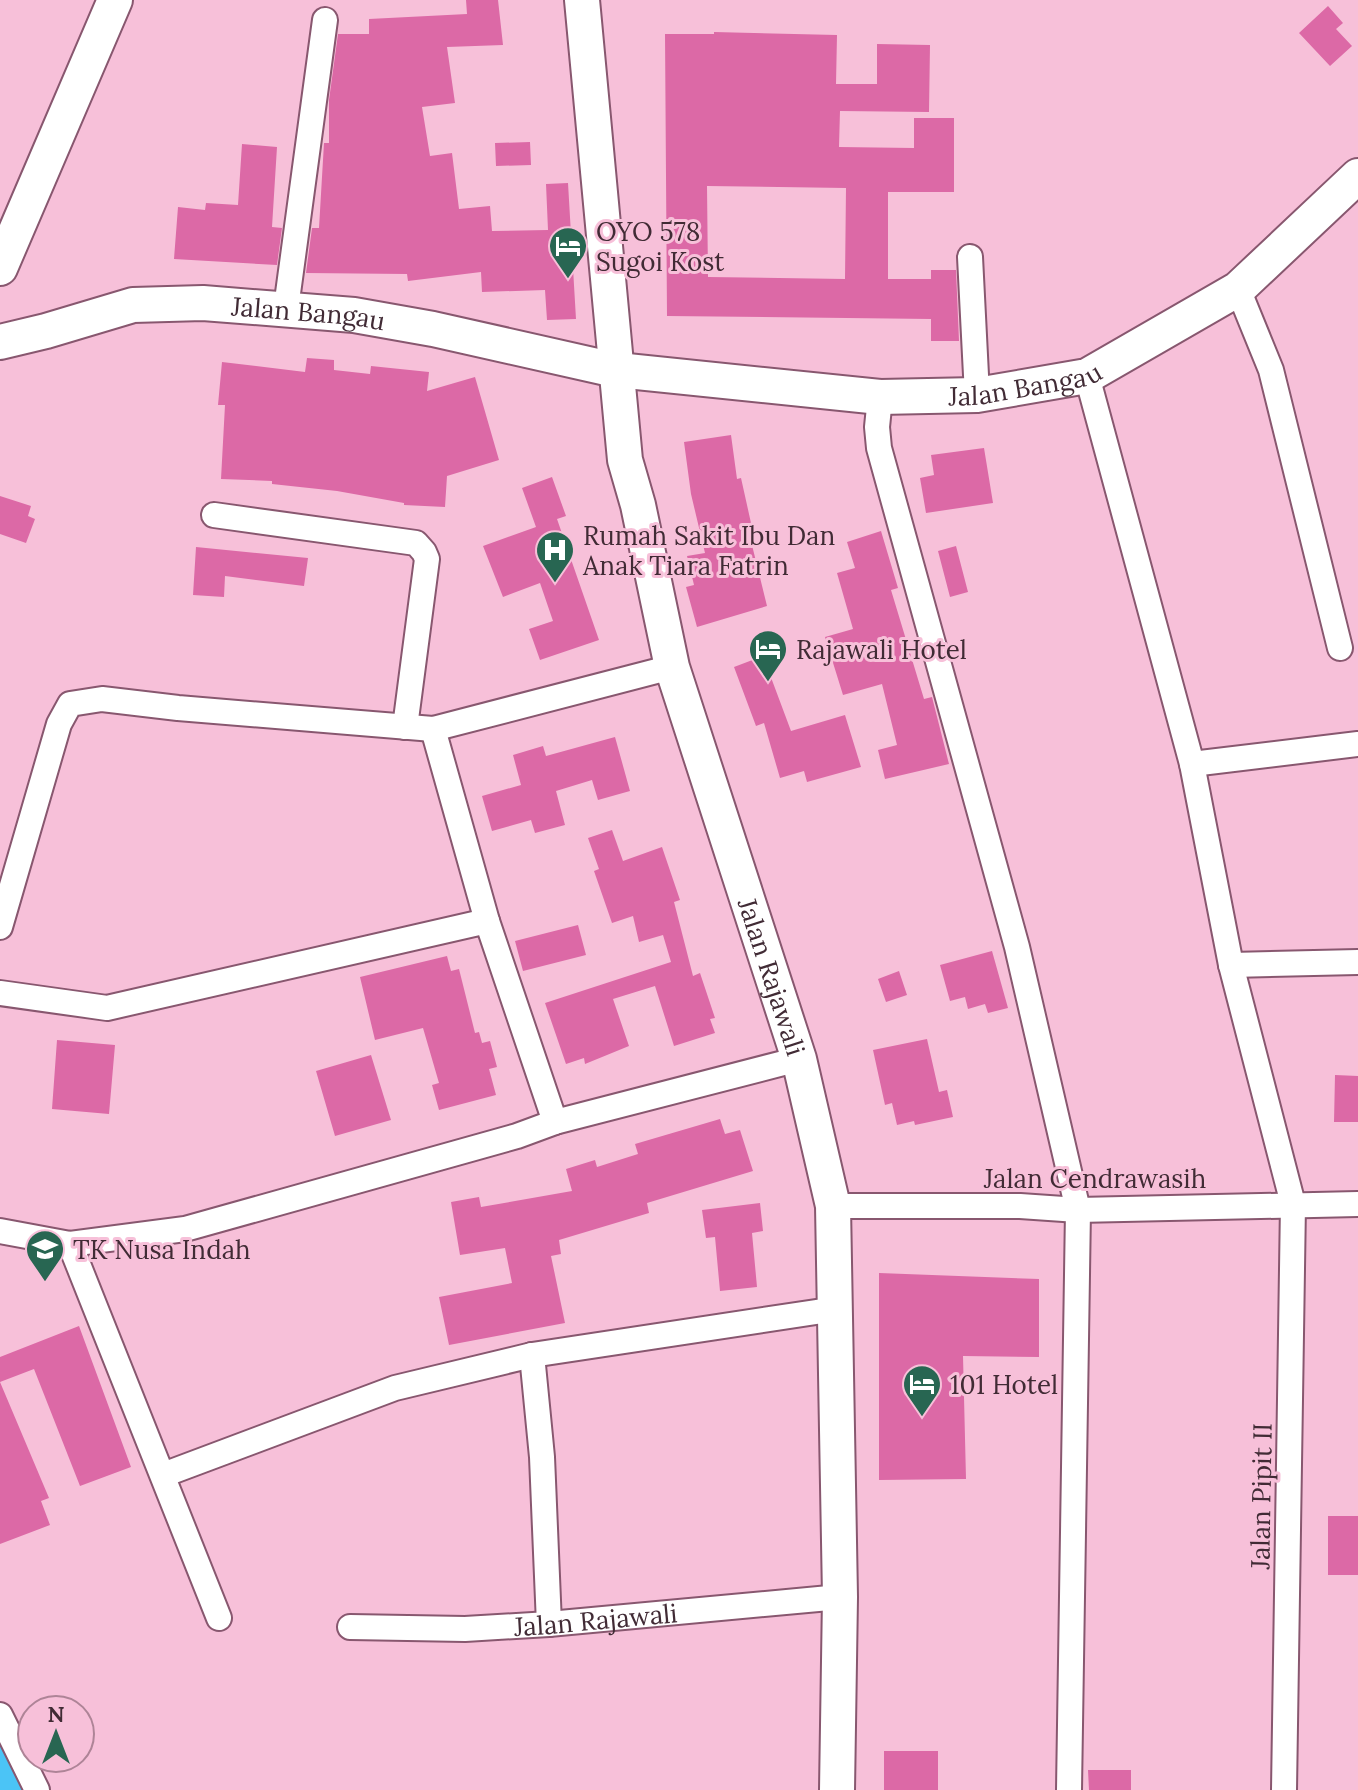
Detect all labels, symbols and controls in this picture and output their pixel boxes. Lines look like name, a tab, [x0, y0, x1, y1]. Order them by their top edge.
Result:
place label: OYO 578 Sugoi Kost	[596, 215, 724, 278]
hotel icon: OYO 578 Sugoi Kost	[547, 225, 589, 280]
street label: Jalan Bangau	[229, 289, 388, 337]
street label: Jalan Bangau	[947, 355, 1108, 412]
place label: Rumah Sakit Ibu Dan Anak Tiara Fatrin	[582, 519, 835, 582]
hospital icon: Rumah Sakit Ibu Dan Anak Tiara Fatrin	[534, 529, 576, 584]
hotel icon: Rajawali Hotel	[747, 628, 789, 683]
place label: Rajawali Hotel	[796, 633, 967, 666]
street label: Jalan Rajawali	[731, 893, 813, 1060]
street label: Jalan Cendrawasih	[983, 1162, 1206, 1195]
school or university icon: TK Nusa Indah	[24, 1228, 66, 1283]
place label: TK Nusa Indah	[73, 1233, 251, 1266]
hotel icon: 101 Hotel	[901, 1363, 943, 1418]
place label: 101 Hotel	[950, 1368, 1058, 1401]
street label: Jalan Pipit II	[1243, 1422, 1279, 1571]
street label: Jalan Rajawali	[512, 1596, 679, 1643]
north arrow	[16, 1694, 96, 1774]
text: N	[47, 1700, 65, 1728]

